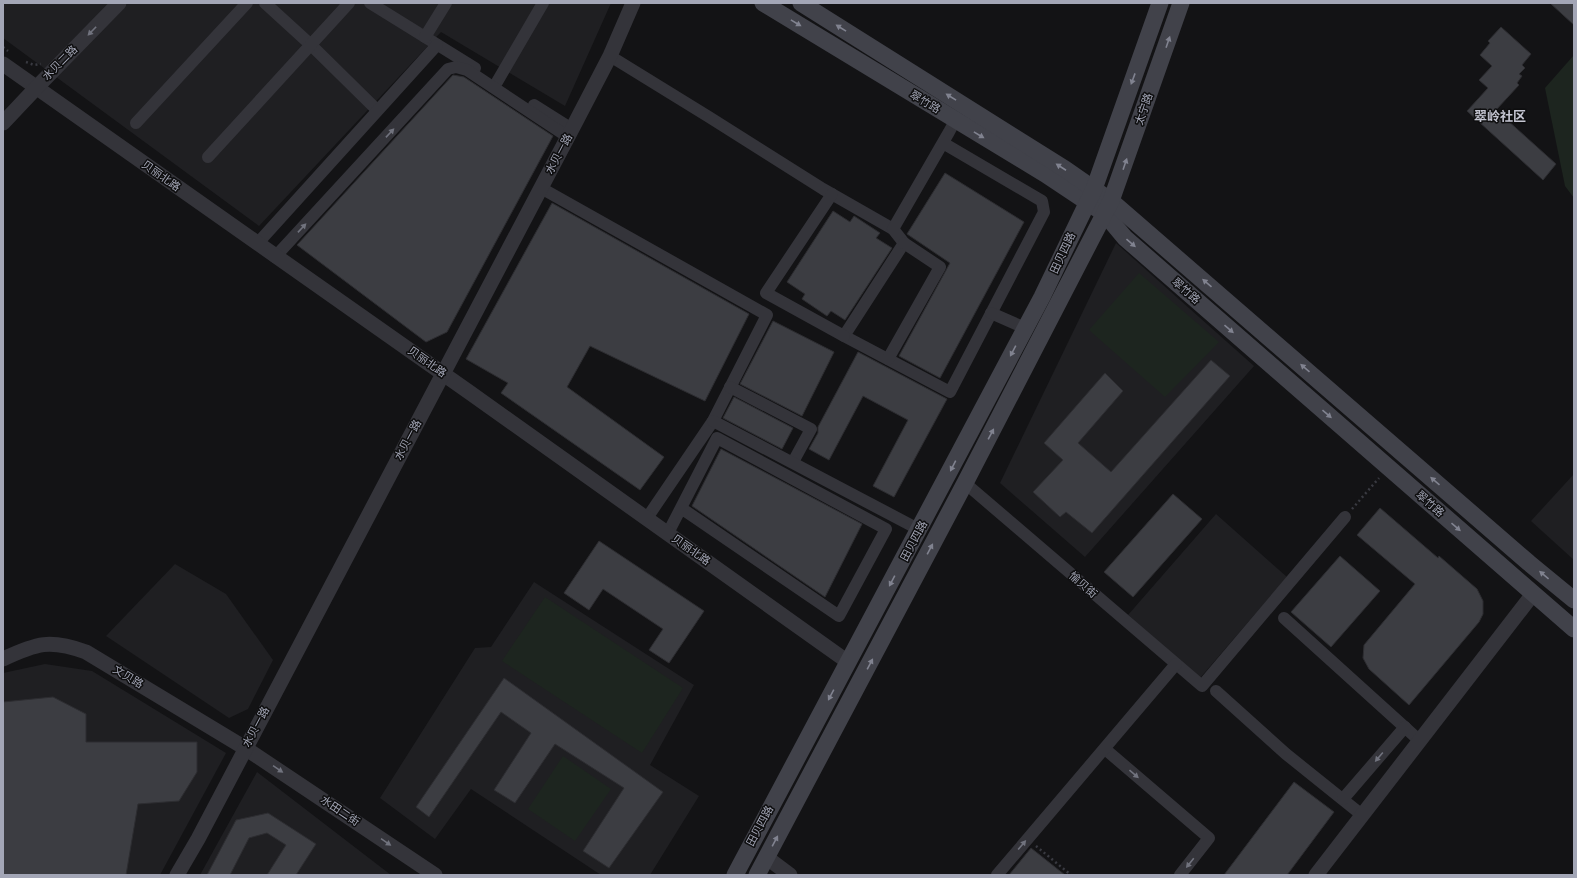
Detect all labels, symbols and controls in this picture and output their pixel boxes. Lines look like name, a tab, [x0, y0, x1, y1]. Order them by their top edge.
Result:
one-way arrow	[790, 20, 802, 27]
one-way arrow	[836, 24, 846, 32]
one-way arrow	[87, 26, 97, 36]
one-way arrow	[1165, 35, 1171, 47]
street label: 水贝二路	[40, 43, 80, 83]
one-way arrow	[1129, 74, 1135, 86]
street label: 翠竹路	[908, 88, 942, 116]
street label: 太宁路	[1132, 91, 1156, 127]
one-way arrow	[945, 94, 957, 101]
district label: 翠岭社区	[1474, 109, 1526, 125]
one-way arrow	[385, 128, 394, 137]
one-way arrow	[973, 131, 985, 138]
street label: 水贝一路	[543, 132, 575, 176]
street label: 贝丽北路	[139, 158, 183, 194]
one-way arrow	[1122, 158, 1128, 170]
one-way arrow	[1055, 163, 1067, 170]
one-way arrow	[297, 223, 306, 233]
street label: 田贝四路	[1048, 230, 1078, 276]
one-way arrow	[1125, 239, 1136, 248]
street label: 翠竹路	[1169, 275, 1203, 307]
one-way arrow	[1202, 278, 1212, 288]
one-way arrow	[1223, 324, 1234, 333]
street label: 贝丽北路	[405, 344, 449, 380]
one-way arrow	[1010, 345, 1016, 357]
one-way arrow	[1300, 364, 1310, 373]
one-way arrow	[1321, 410, 1332, 419]
street label: 水贝一路	[392, 418, 424, 462]
one-way arrow	[987, 428, 994, 440]
one-way arrow	[949, 460, 956, 472]
one-way arrow	[1430, 476, 1440, 486]
street label: 翠竹路	[1413, 488, 1447, 520]
street label: 田贝四路	[898, 519, 930, 563]
one-way arrow	[1451, 523, 1462, 532]
street label: 贝丽北路	[669, 532, 713, 568]
one-way arrow	[927, 543, 934, 555]
street label: 愉贝街	[1066, 569, 1100, 601]
one-way arrow	[1539, 571, 1549, 579]
one-way arrow	[889, 575, 895, 587]
one-way arrow	[866, 658, 873, 670]
street label: 文贝路	[111, 663, 145, 691]
one-way arrow	[827, 690, 834, 701]
street label: 水贝一路	[240, 705, 272, 749]
one-way arrow	[1375, 752, 1384, 762]
one-way arrow	[273, 765, 283, 773]
one-way arrow	[1129, 770, 1140, 779]
street label: 水田二街	[318, 793, 362, 829]
street label: 田贝四路	[744, 804, 776, 848]
one-way arrow	[772, 835, 779, 846]
one-way arrow	[381, 838, 391, 846]
one-way arrow	[1018, 840, 1027, 851]
one-way arrow	[1185, 857, 1194, 868]

